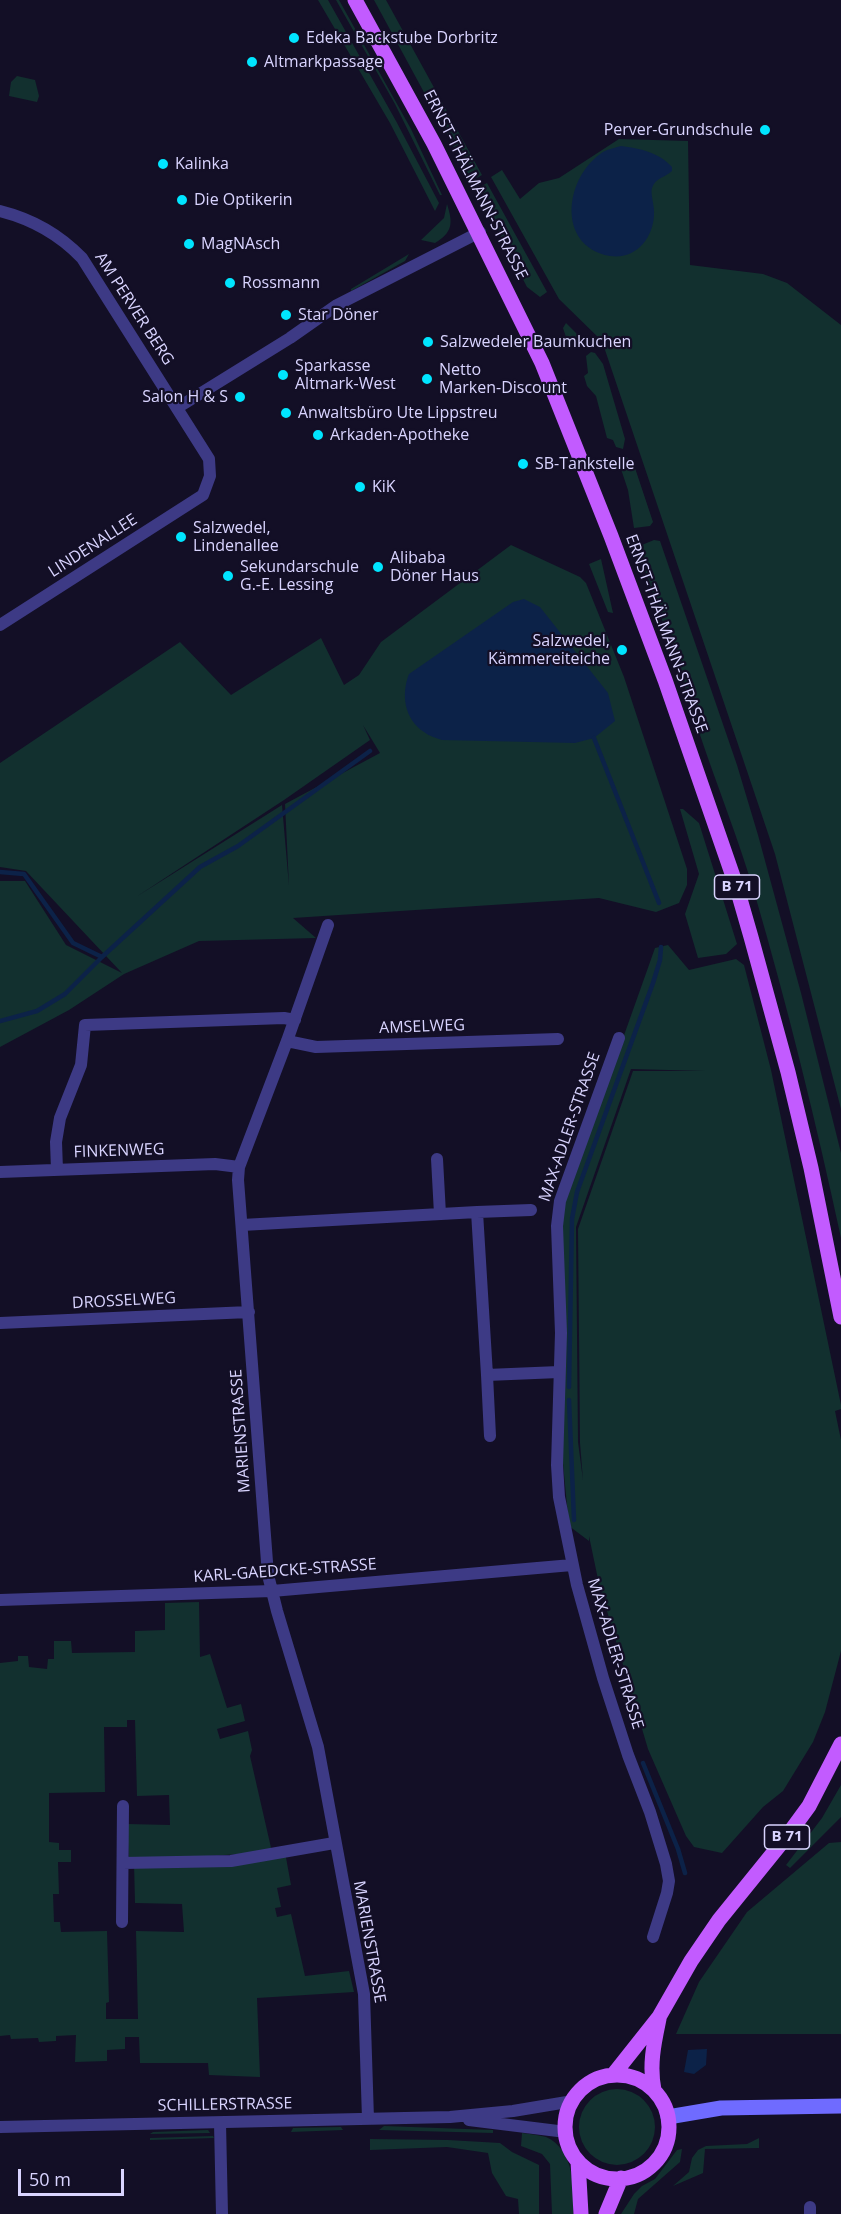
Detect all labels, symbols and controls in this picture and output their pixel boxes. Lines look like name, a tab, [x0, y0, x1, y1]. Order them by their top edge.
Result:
place label: Edeka Backstube Dorbritz	[306, 28, 498, 48]
marker: Edeka Backstube Dorbritz	[287, 31, 301, 45]
place label: Altmarkpassage	[264, 52, 383, 72]
marker: Altmarkpassage	[245, 55, 259, 69]
street label: ERNST-THÄLMANN-STRASSE	[419, 87, 531, 283]
place label: Perver-Grundschule	[604, 120, 753, 140]
marker: Perver-Grundschule	[758, 123, 772, 137]
place label: Kalinka	[175, 154, 229, 174]
marker: Kalinka	[156, 157, 170, 171]
place label: Die Optikerin	[194, 190, 293, 210]
marker: Die Optikerin	[175, 193, 189, 207]
place label: MagNAsch	[201, 234, 280, 254]
marker: MagNAsch	[182, 237, 196, 251]
street label: AM PERVER BERG	[90, 249, 178, 369]
place label: Rossmann	[242, 273, 320, 293]
marker: Rossmann	[223, 276, 237, 290]
place label: Star Döner	[298, 305, 379, 325]
marker: Star Döner	[279, 308, 293, 322]
place label: Salzwedeler Baumkuchen	[440, 332, 631, 352]
marker: Salzwedeler Baumkuchen	[421, 335, 435, 349]
place label: Sparkasse Altmark-West	[295, 356, 396, 394]
place label: Netto Marken-Discount	[439, 360, 567, 398]
marker: Sparkasse Altmark-West	[276, 368, 290, 382]
marker: Netto Marken-Discount	[420, 372, 434, 386]
place label: Salon H & S	[142, 387, 228, 407]
marker: Salon H & S	[233, 390, 247, 404]
place label: Anwaltsbüro Ute Lippstreu	[298, 403, 498, 423]
marker: Anwaltsbüro Ute Lippstreu	[279, 406, 293, 420]
place label: Arkaden-Apotheke	[330, 425, 469, 445]
marker: Arkaden-Apotheke	[311, 428, 325, 442]
place label: SB-Tankstelle	[535, 454, 635, 474]
marker: SB-Tankstelle	[516, 457, 530, 471]
place label: KiK	[372, 477, 396, 497]
marker: KiK	[353, 480, 367, 494]
street label: LINDENALLEE	[45, 510, 141, 582]
place label: Salzwedel, Lindenallee	[193, 518, 279, 556]
marker: Salzwedel, Lindenallee	[174, 530, 188, 544]
street label: ERNST-THÄLMANN-STRASSE	[621, 532, 711, 736]
place label: Alibaba Döner Haus	[390, 548, 479, 586]
place label: Sekundarschule G.-E. Lessing	[240, 557, 359, 595]
marker: Alibaba Döner Haus	[371, 560, 385, 574]
marker: Sekundarschule G.-E. Lessing	[221, 569, 235, 583]
place label: Salzwedel, Kämmereiteiche	[488, 631, 610, 669]
marker: Salzwedel, Kämmereiteiche	[615, 643, 629, 657]
road number: B 71	[714, 875, 760, 899]
street label: AMSELWEG	[379, 1016, 465, 1038]
street label: MAX-ADLER-STRASSE	[535, 1050, 605, 1204]
street label: FINKENWEG	[73, 1140, 165, 1162]
street label: DROSSELWEG	[72, 1289, 176, 1313]
street label: MARIENSTRASSE	[227, 1369, 255, 1493]
street label: KARL-GAEDCKE-STRASSE	[193, 1555, 377, 1587]
street label: MAX-ADLER-STRASSE	[583, 1576, 647, 1732]
road number: B 71	[764, 1825, 810, 1849]
street label: MARIENSTRASSE	[349, 1879, 389, 2005]
street label: SCHILLERSTRASSE	[158, 2094, 292, 2116]
scale bar	[21, 2157, 128, 2195]
text: 50 m	[29, 2167, 71, 2191]

